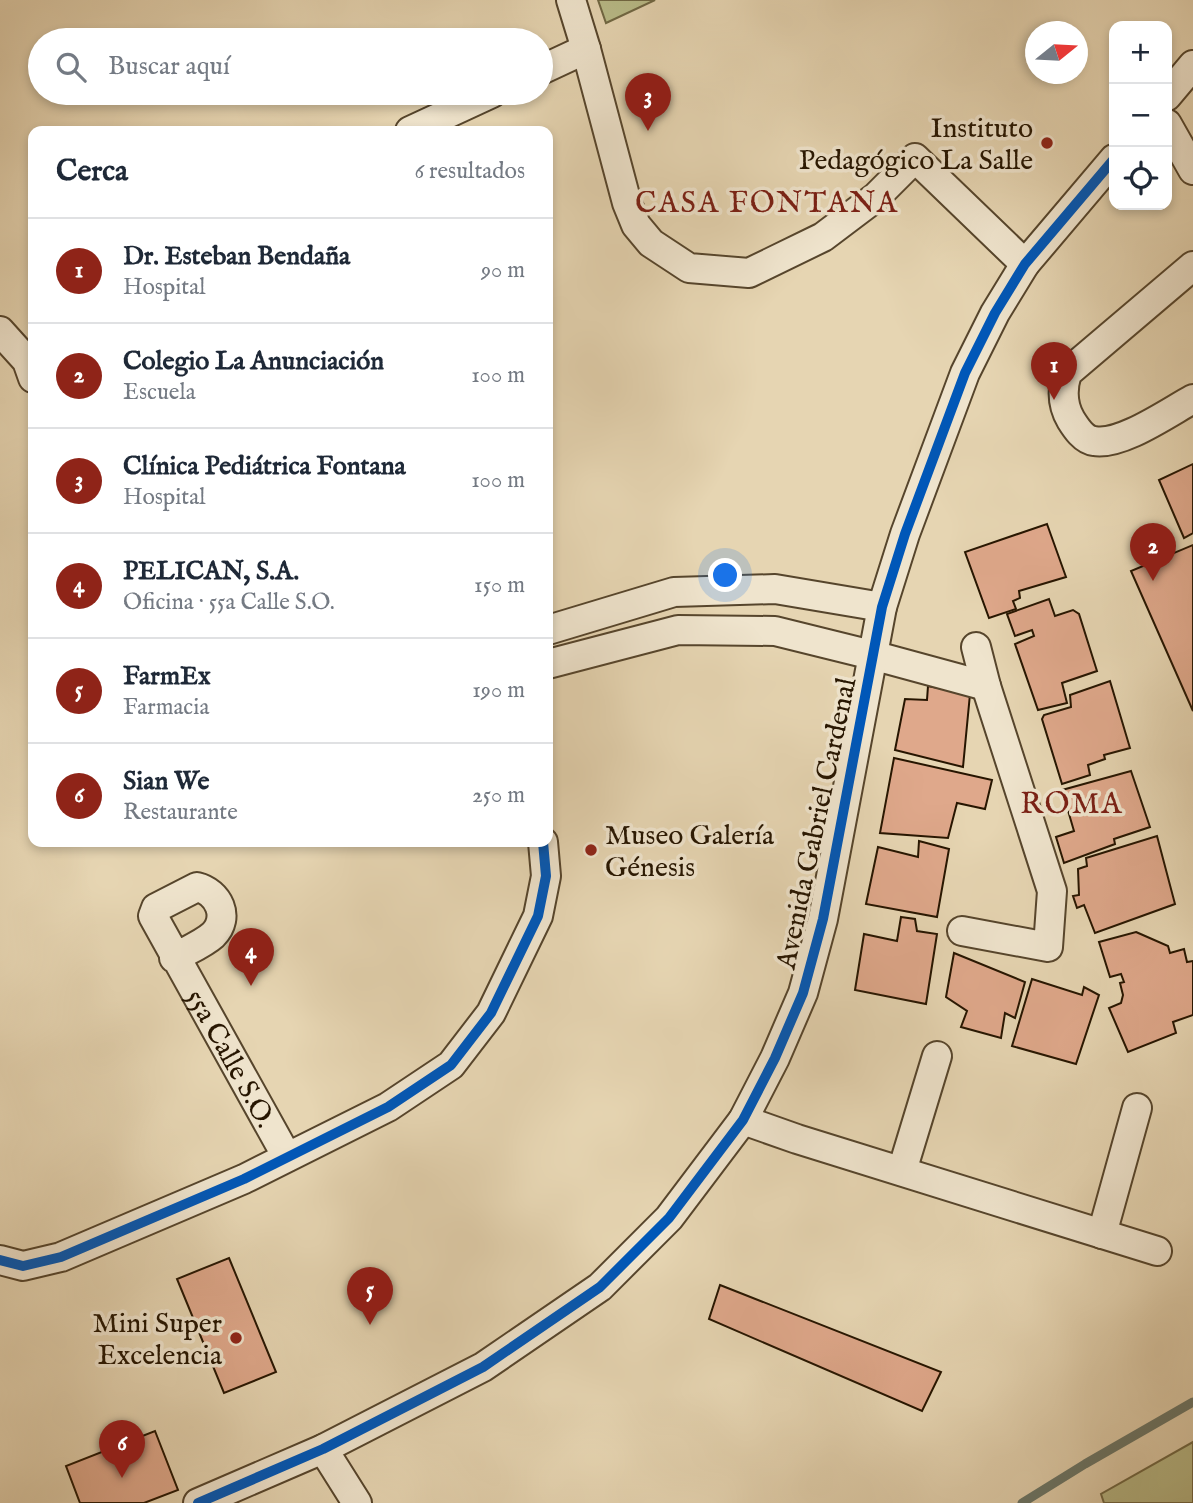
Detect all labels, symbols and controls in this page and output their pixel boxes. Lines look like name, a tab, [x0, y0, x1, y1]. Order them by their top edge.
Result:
north arrow	[1025, 21, 1088, 84]
map controls	[1109, 21, 1172, 210]
button: +	[1109, 21, 1172, 84]
search box	[28, 28, 553, 105]
icon: search	[52, 48, 90, 86]
text: Buscar aquí	[108, 50, 230, 83]
pin: 3	[625, 73, 671, 131]
button: −	[1109, 84, 1172, 147]
place label: Instituto Pedagógico La Salle	[799, 112, 1033, 179]
marker: Instituto Pedagógico La Salle	[1039, 135, 1055, 151]
button: locate	[1109, 147, 1172, 210]
text: Cerca	[56, 153, 128, 191]
text: 6 resultados	[414, 157, 525, 186]
district label: CASA FONTANA	[635, 185, 899, 223]
text: Dr. Esteban Bendaña	[123, 240, 350, 273]
text: 1	[75, 256, 83, 285]
text: 90 m	[481, 256, 525, 285]
text: Hospital	[123, 273, 205, 302]
pin: 1	[1031, 342, 1077, 400]
text: Colegio La Anunciación	[123, 345, 384, 378]
text: 2	[74, 361, 84, 390]
text: 100 m	[471, 361, 525, 390]
text: Escuela	[123, 378, 196, 407]
text: Clínica Pediátrica Fontana	[123, 450, 406, 483]
text: 3	[75, 466, 83, 495]
text: 100 m	[471, 466, 525, 495]
text: Hospital	[123, 483, 205, 512]
pin: 2	[1130, 523, 1176, 581]
text: PELICAN, S.A.	[123, 555, 299, 588]
your location	[708, 558, 742, 592]
text: 4	[73, 571, 85, 600]
text: 150 m	[474, 571, 525, 600]
text: Oficina · 55a Calle S.O.	[123, 588, 335, 617]
text: FarmEx	[123, 660, 211, 693]
street label: Avenida Gabriel Cardenal	[769, 674, 866, 974]
text: 5	[75, 676, 83, 705]
text: 190 m	[472, 676, 525, 705]
text: Farmacia	[123, 693, 209, 722]
text: Sian We	[123, 765, 209, 798]
text: 6	[74, 781, 84, 810]
text: 250 m	[472, 781, 525, 810]
district label: ROMA	[1020, 786, 1124, 824]
text: Restaurante	[123, 798, 238, 827]
place label: Museo Galería Génesis	[605, 819, 775, 886]
marker: Museo Galería Génesis	[583, 842, 599, 858]
pin: 4	[228, 928, 274, 986]
street label: 55a Calle S.O.	[177, 983, 282, 1134]
pin: 5	[347, 1267, 393, 1325]
place label: Mini Super Excelencia	[92, 1307, 223, 1374]
marker: Mini Super Excelencia	[228, 1330, 244, 1346]
pin: 6	[99, 1420, 145, 1478]

